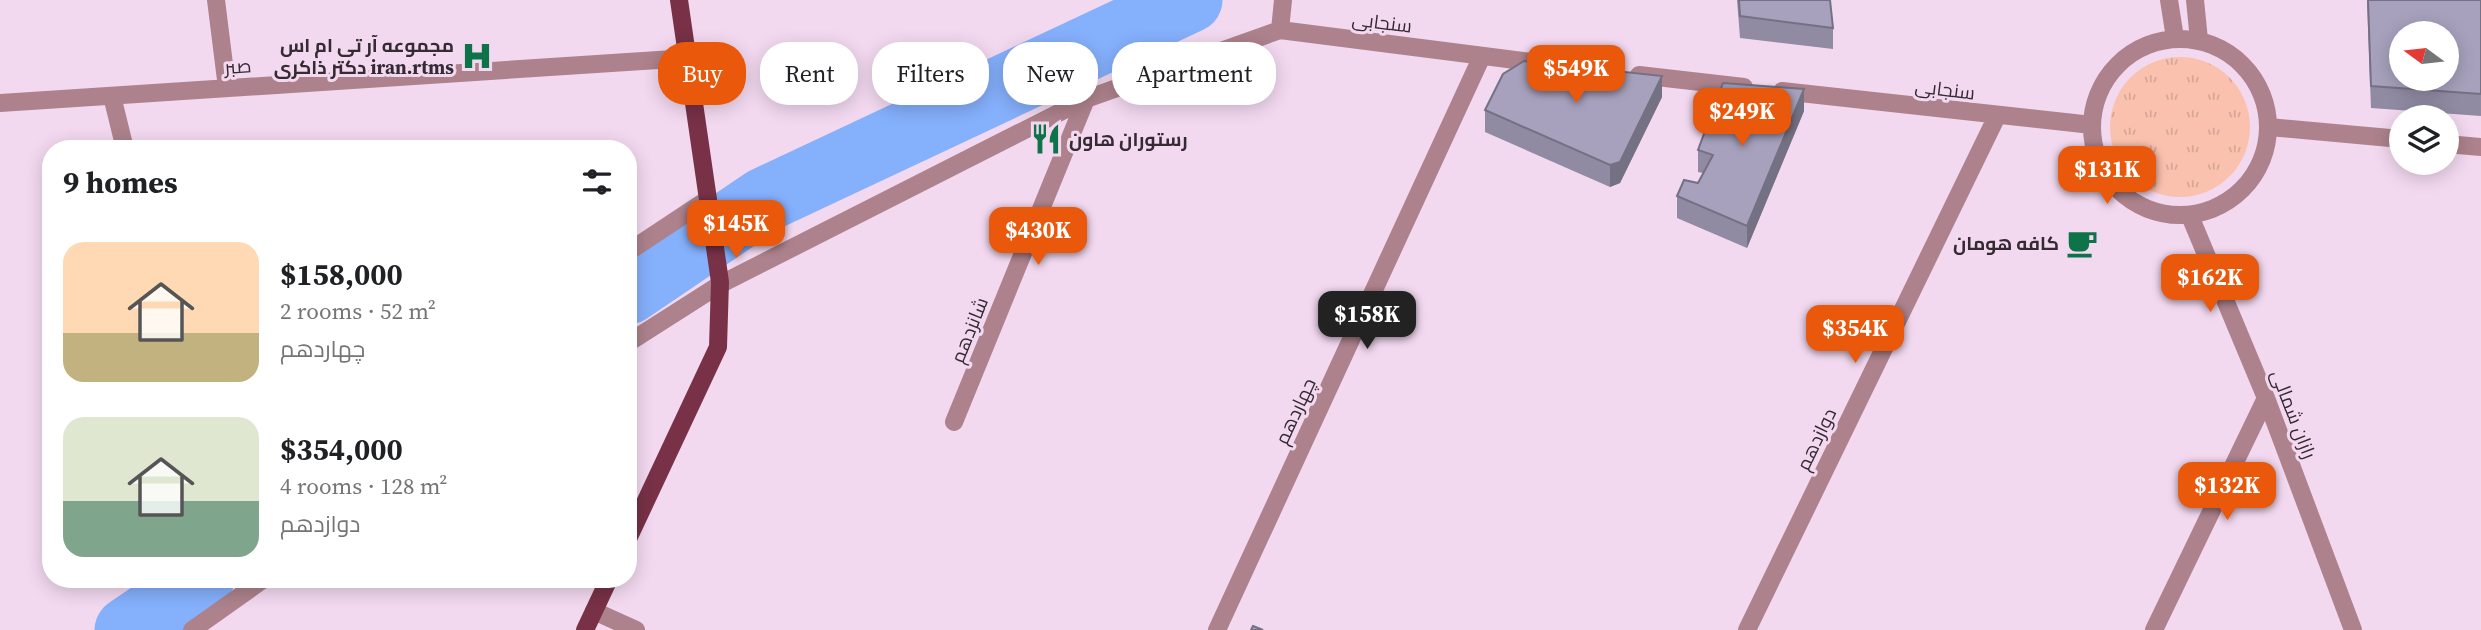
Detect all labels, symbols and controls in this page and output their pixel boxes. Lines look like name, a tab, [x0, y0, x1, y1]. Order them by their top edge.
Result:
street label: سنجابی	[1351, 5, 1413, 39]
north arrow	[2389, 21, 2459, 91]
map controls	[2389, 21, 2459, 175]
place label: مجموعه آر تی ام اس دکتر ذاکری iran.rtms	[274, 32, 454, 80]
hospital icon: مجموعه آر تی ام اس دکتر ذاکری iran.rtms	[460, 39, 494, 73]
chip: Buy	[658, 42, 746, 105]
chip: Rent	[760, 42, 858, 105]
chip: Filters	[872, 42, 989, 105]
chip: New	[1003, 42, 1098, 105]
chip: Apartment	[1112, 42, 1276, 105]
pin: $549K	[1527, 46, 1625, 105]
street label: صبر	[223, 52, 252, 80]
text: $549K	[1543, 52, 1609, 84]
street label: سنجابی	[1914, 72, 1976, 106]
pin: $249K	[1693, 88, 1791, 148]
text: $249K	[1709, 95, 1775, 127]
button: layers	[2389, 105, 2459, 175]
restaurant icon: رستوران هاون	[1029, 122, 1063, 156]
place label: رستوران هاون	[1069, 126, 1188, 152]
pin: $131K	[2058, 146, 2156, 206]
text: $131K	[2074, 153, 2140, 185]
text: 9 homes	[63, 162, 178, 203]
icon: filters	[578, 163, 616, 201]
pin: $145K	[687, 201, 785, 260]
text: $145K	[703, 207, 769, 239]
pin: $430K	[989, 208, 1087, 267]
text: $430K	[1005, 214, 1071, 246]
cafe icon: کافه هومان	[2065, 226, 2099, 260]
place label: کافه هومان	[1953, 230, 2059, 256]
text: $158,000	[280, 254, 403, 295]
pin: $162K	[2161, 254, 2259, 314]
text: $162K	[2177, 261, 2243, 293]
icon: home	[119, 270, 203, 354]
pin: $158K	[1318, 292, 1416, 351]
street label: شانزدهم	[944, 293, 995, 367]
text: 2 rooms · 52 m²	[280, 295, 436, 327]
text: $158K	[1334, 298, 1400, 330]
pin: $354K	[1806, 306, 1904, 365]
text: $354K	[1822, 312, 1888, 344]
text: چهاردهم	[280, 333, 365, 365]
street label: رازان شمالی	[2265, 366, 2323, 462]
street label: چهاردهم	[1268, 374, 1323, 449]
street label: دوازدهم	[1790, 403, 1843, 475]
text: $354,000	[280, 429, 403, 470]
icon: home	[119, 445, 203, 529]
pin: $132K	[2178, 462, 2276, 522]
text: $132K	[2194, 469, 2260, 501]
text: 4 rooms · 128 m²	[280, 470, 447, 502]
text: دوازدهم	[280, 508, 360, 540]

